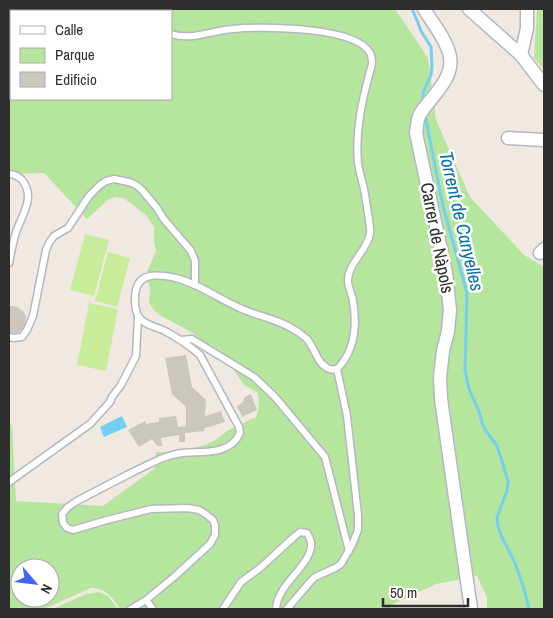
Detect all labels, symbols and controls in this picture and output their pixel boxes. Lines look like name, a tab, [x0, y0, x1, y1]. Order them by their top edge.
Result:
legend	[10, 10, 172, 100]
text: Calle	[55, 19, 83, 40]
text: Parque	[55, 44, 95, 65]
text: Edificio	[55, 69, 97, 90]
water label: Torrent de Canyelles	[433, 149, 491, 294]
street label: Carrer de Nàpols	[414, 180, 460, 295]
north arrow	[10, 558, 60, 608]
scale bar	[383, 576, 468, 608]
text: N	[37, 581, 56, 597]
text: 50 m	[390, 582, 417, 603]

